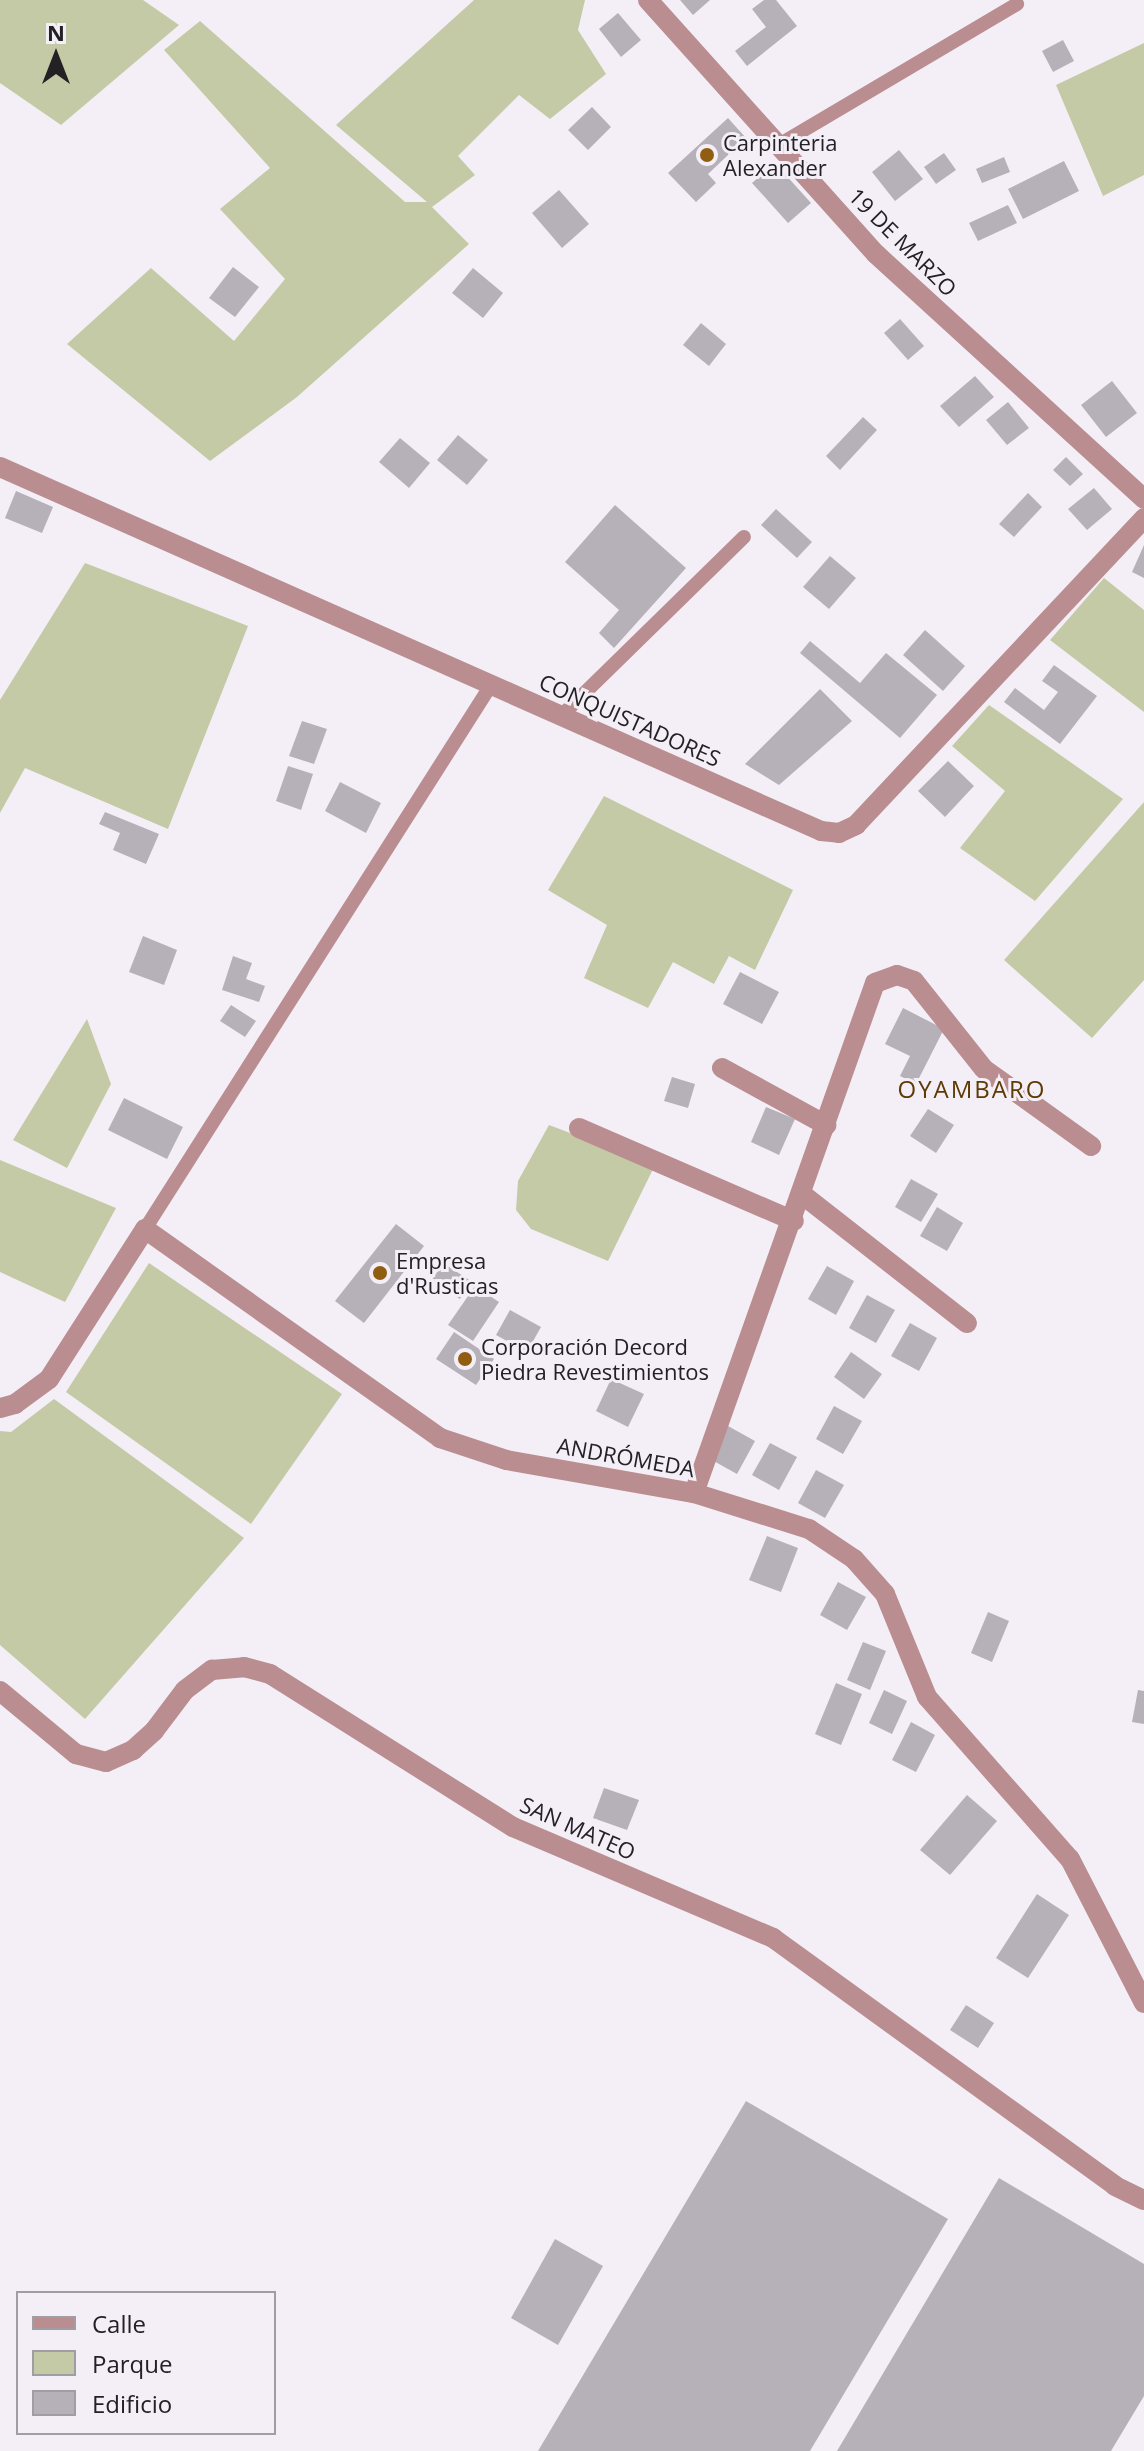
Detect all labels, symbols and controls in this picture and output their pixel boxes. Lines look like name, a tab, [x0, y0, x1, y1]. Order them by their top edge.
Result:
north arrow	[16, 16, 96, 96]
text: N	[47, 17, 65, 47]
place label: Carpinteria Alexander	[723, 129, 838, 180]
marker: Carpinteria Alexander	[698, 146, 716, 164]
street label: 19 DE MARZO	[844, 183, 962, 301]
street label: CONQUISTADORES	[535, 668, 725, 772]
district label: OYAMBARO	[897, 1075, 1047, 1103]
place label: Empresa d'Rusticas	[396, 1247, 498, 1298]
marker: Empresa d'Rusticas	[371, 1264, 389, 1282]
place label: Corporación Decord Piedra Revestimientos	[481, 1333, 709, 1384]
marker: Corporación Decord Piedra Revestimientos	[456, 1350, 474, 1368]
street label: ANDRÓMEDA	[555, 1432, 697, 1482]
street label: SAN MATEO	[516, 1791, 640, 1865]
legend	[16, 2291, 276, 2435]
text: Calle	[92, 2307, 146, 2340]
text: Parque	[92, 2347, 172, 2380]
text: Edificio	[92, 2387, 172, 2420]

